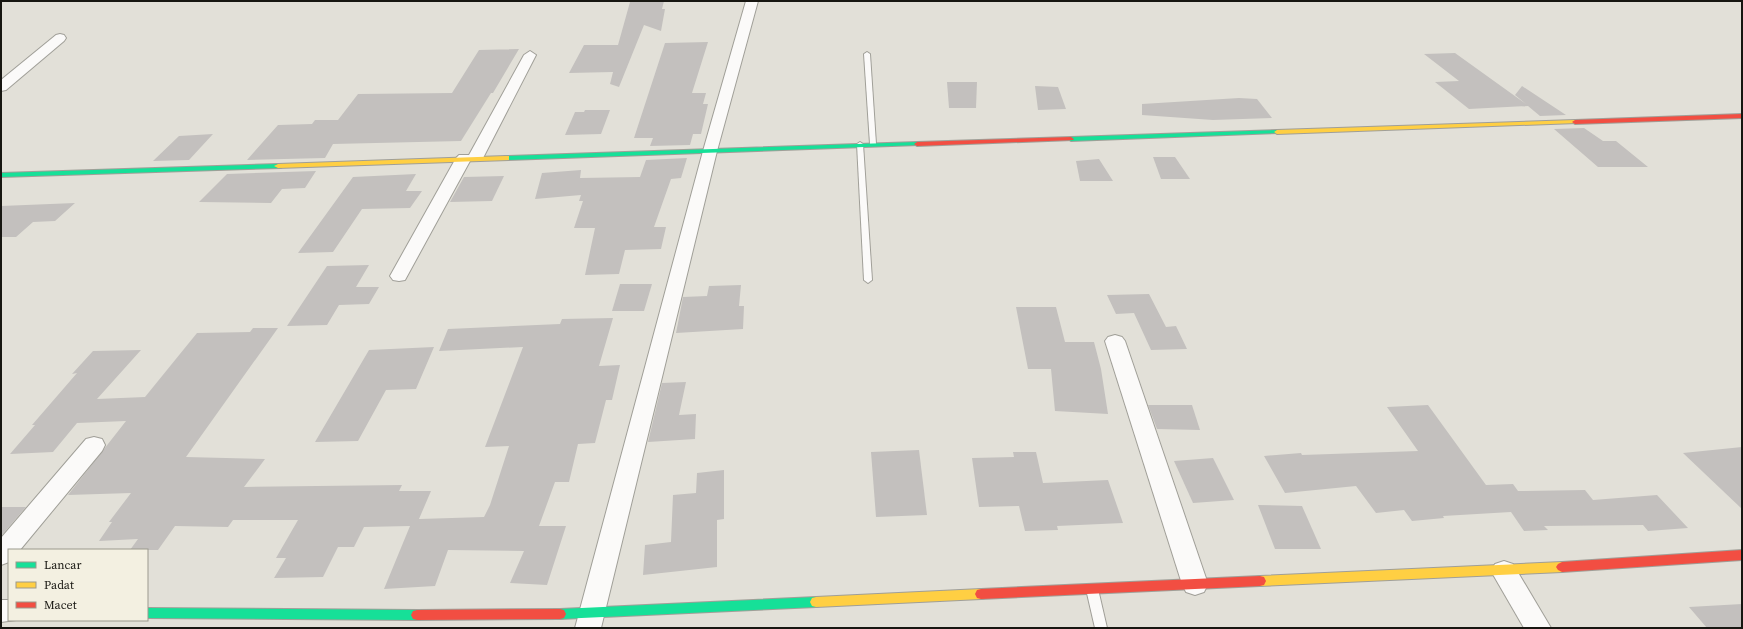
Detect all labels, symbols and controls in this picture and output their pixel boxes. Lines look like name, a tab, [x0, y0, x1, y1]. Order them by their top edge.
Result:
legend	[8, 549, 148, 621]
text: Lancar	[44, 557, 81, 573]
text: Padat	[44, 577, 74, 593]
text: Macet	[44, 597, 77, 613]

